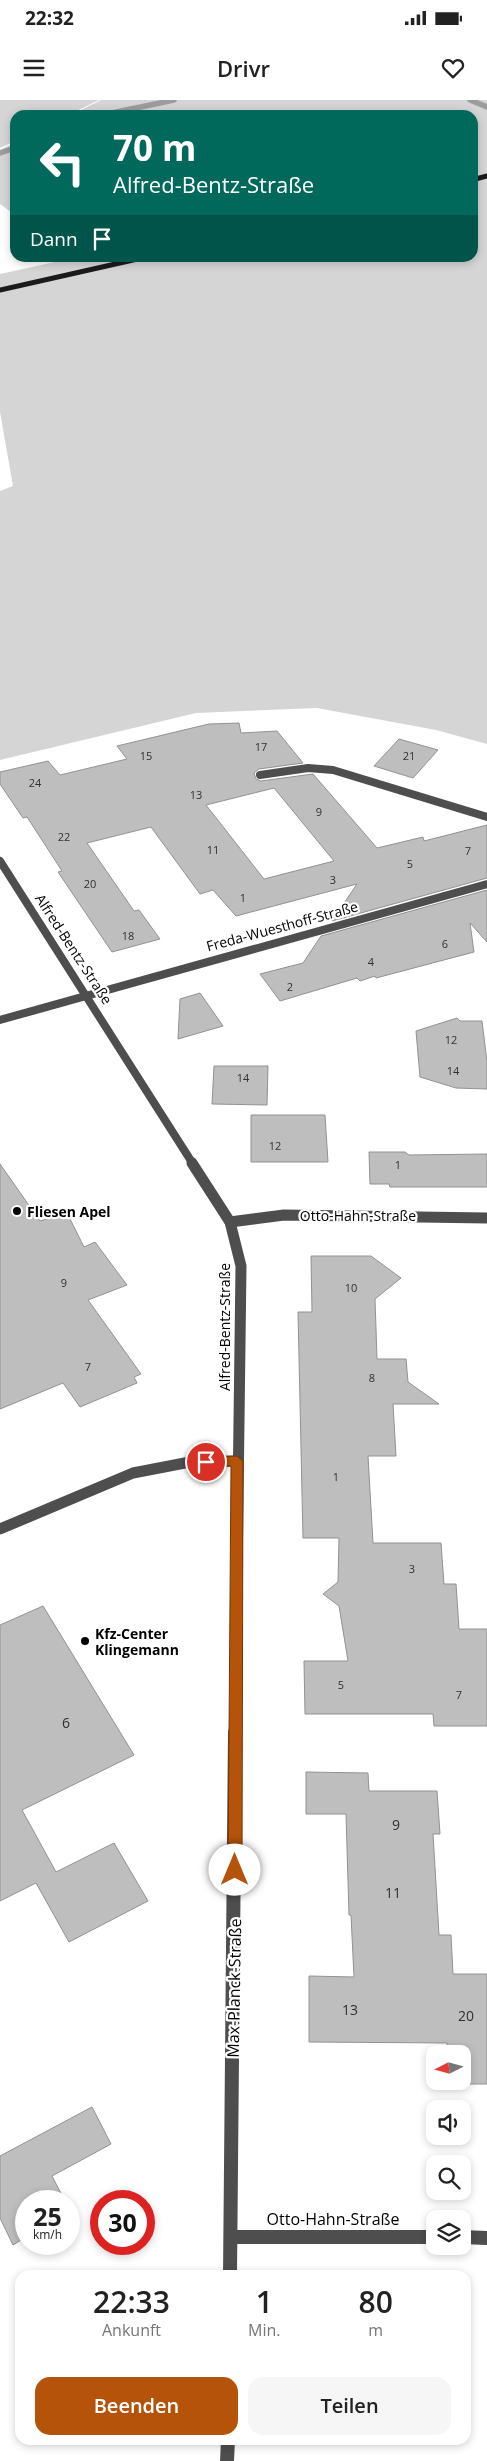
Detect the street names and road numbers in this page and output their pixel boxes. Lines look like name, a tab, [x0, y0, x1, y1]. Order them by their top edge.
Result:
street label: Alfred-Bentz-Straße	[31, 890, 117, 1008]
street label: Freda-Wuesthoff-Straße	[204, 897, 360, 955]
street label: Otto-Hahn-Straße	[300, 1206, 416, 1225]
street label: Alfred-Bentz-Straße	[215, 1263, 234, 1391]
street label: Max-Planck-Straße	[222, 1918, 246, 2058]
street label: Otto-Hahn-Straße	[267, 2208, 399, 2230]

